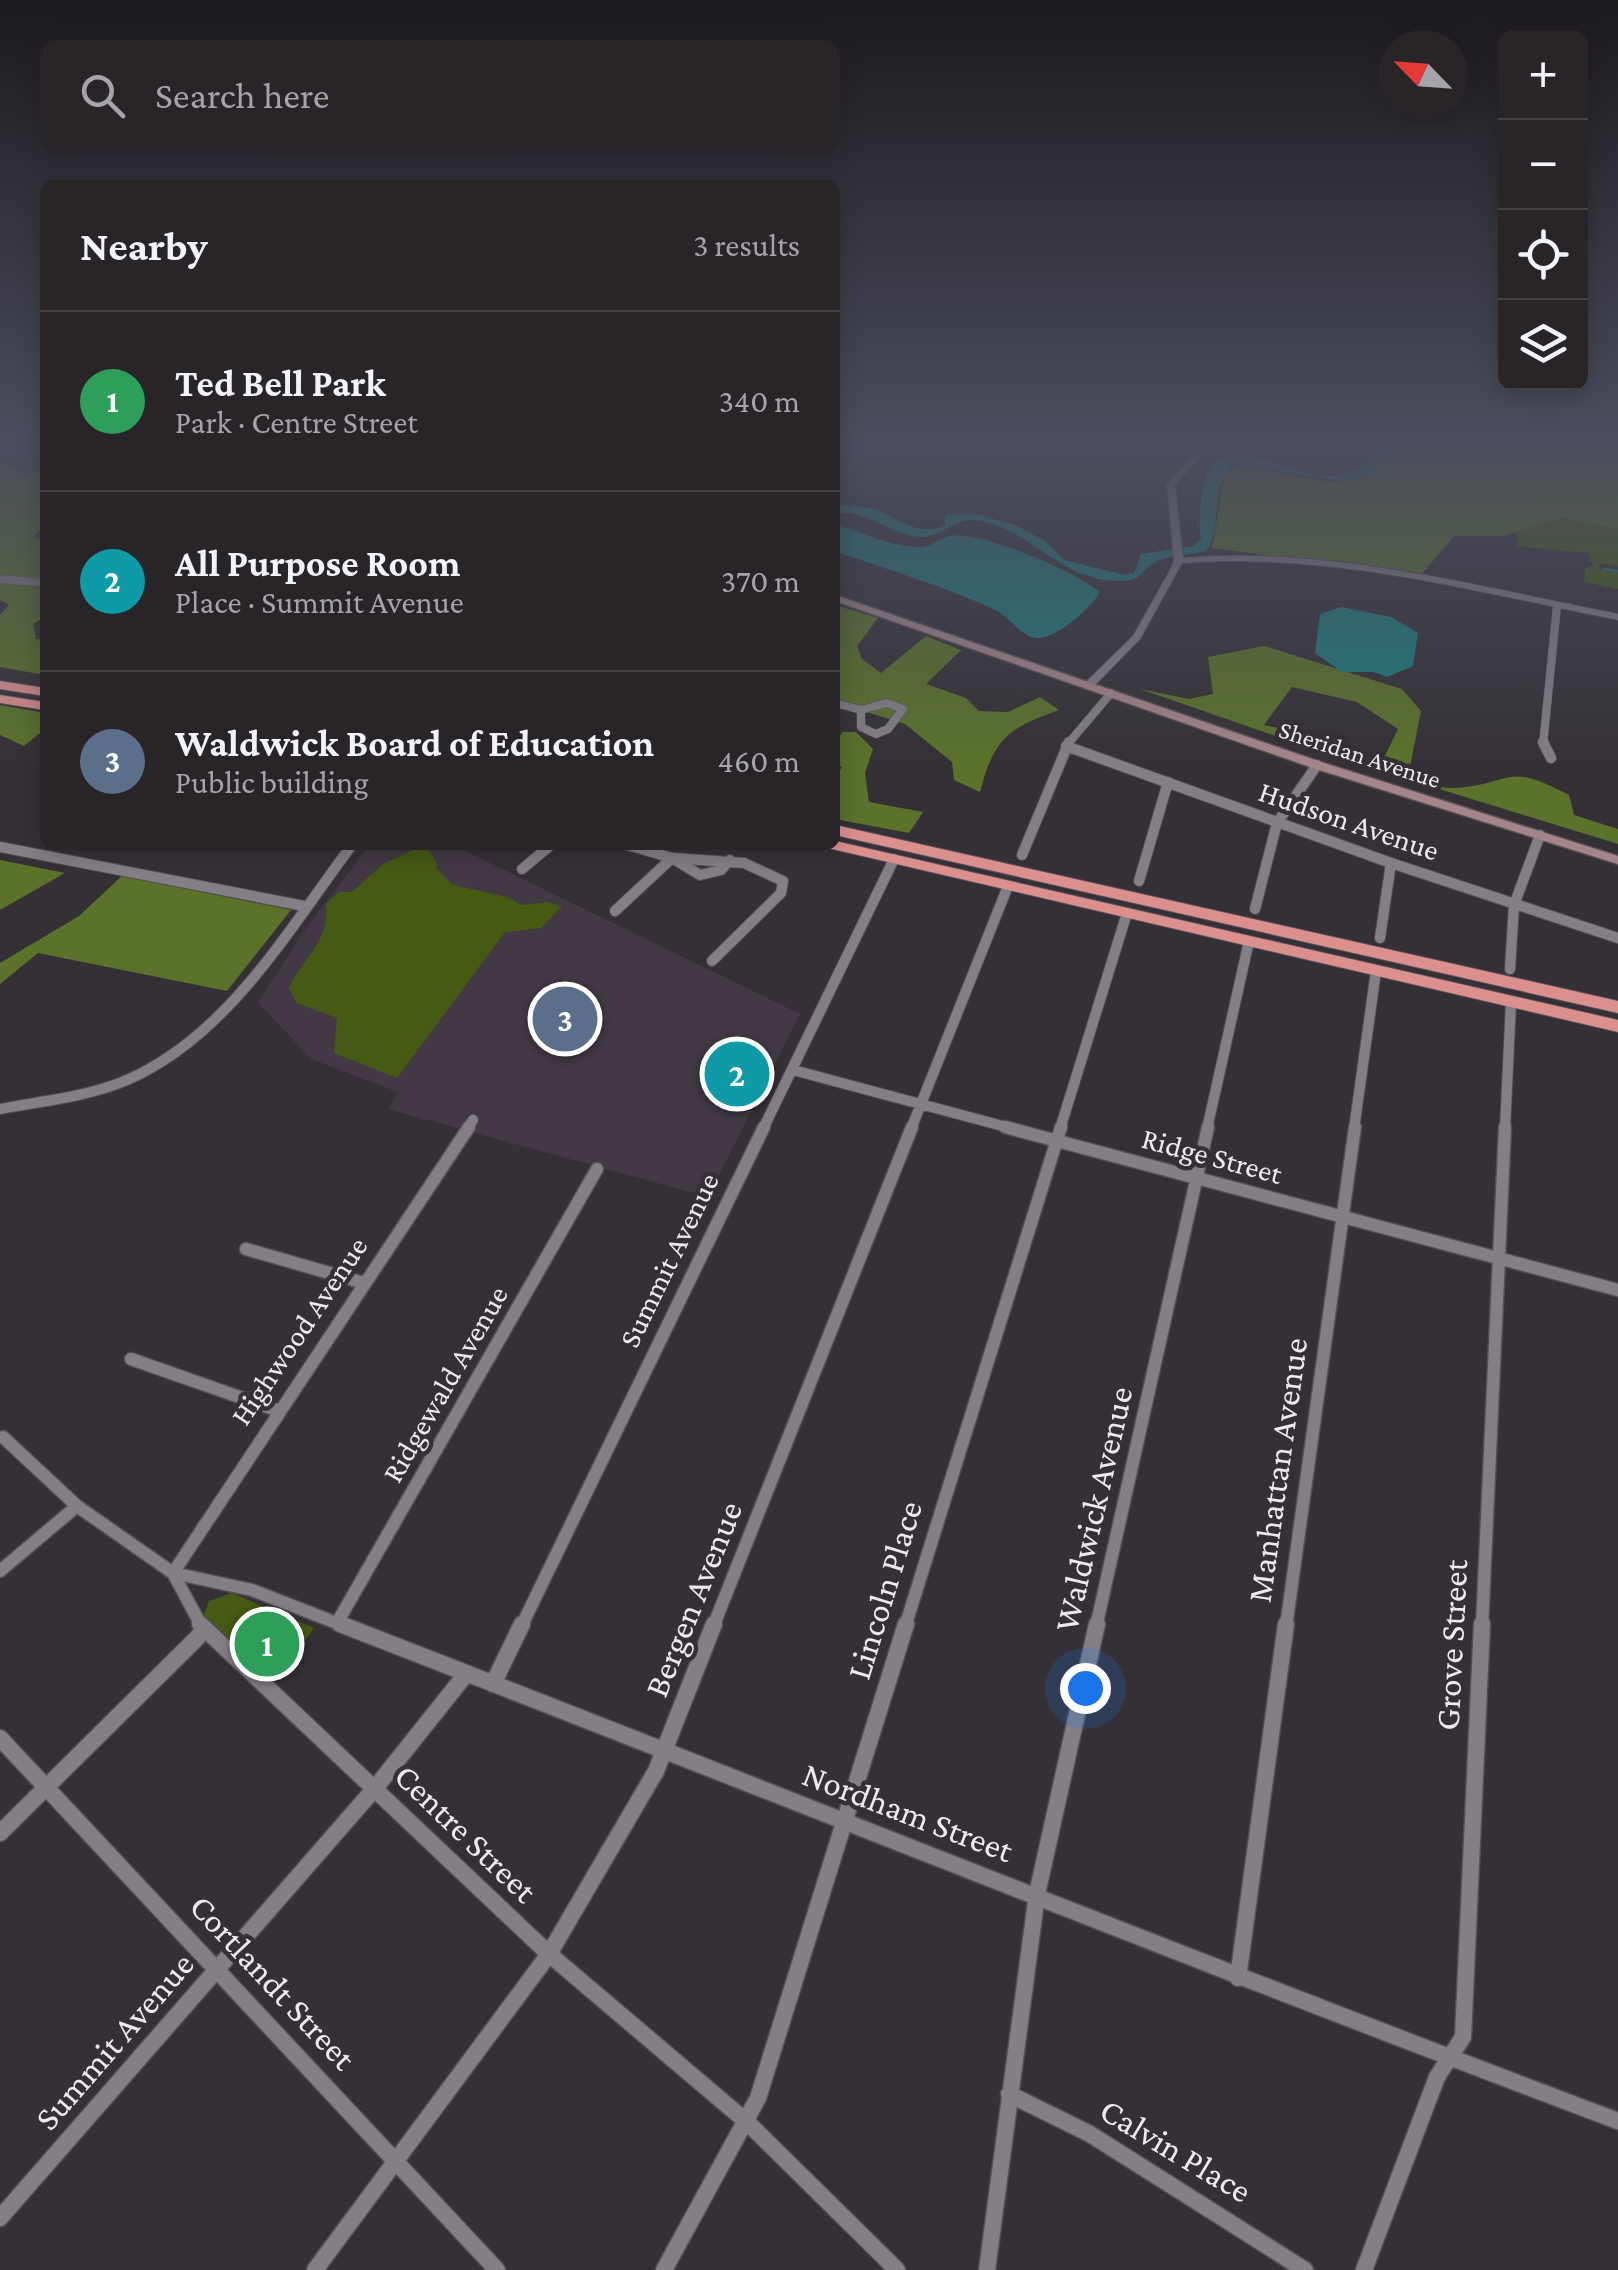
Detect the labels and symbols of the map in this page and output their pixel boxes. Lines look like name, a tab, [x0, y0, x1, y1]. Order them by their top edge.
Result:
north arrow	[1378, 30, 1468, 120]
street label: Sheridan Avenue	[1276, 716, 1444, 793]
street label: Hudson Avenue	[1255, 774, 1443, 867]
pin: 3	[532, 982, 598, 1056]
pin: 2	[704, 1036, 770, 1112]
street label: Ridge Street	[1138, 1121, 1287, 1191]
street label: Summit Avenue	[612, 1167, 725, 1352]
street label: Highwood Avenue	[224, 1231, 374, 1431]
street label: Ridgewald Avenue	[375, 1280, 515, 1488]
street label: Manhattan Avenue	[1240, 1335, 1315, 1605]
street label: Waldwick Avenue	[1046, 1383, 1141, 1635]
street label: Bergen Avenue	[637, 1496, 750, 1702]
street label: Lincoln Place	[839, 1496, 930, 1684]
street label: Grove Street	[1428, 1558, 1475, 1731]
pin: 1	[234, 1606, 300, 1682]
your location	[1060, 1663, 1111, 1714]
street label: Nordham Street	[797, 1754, 1019, 1871]
street label: Centre Street	[387, 1756, 545, 1911]
street label: Cortlandt Street	[182, 1887, 364, 2078]
street label: Summit Avenue	[27, 1945, 202, 2138]
street label: Calvin Place	[1093, 2090, 1258, 2211]

